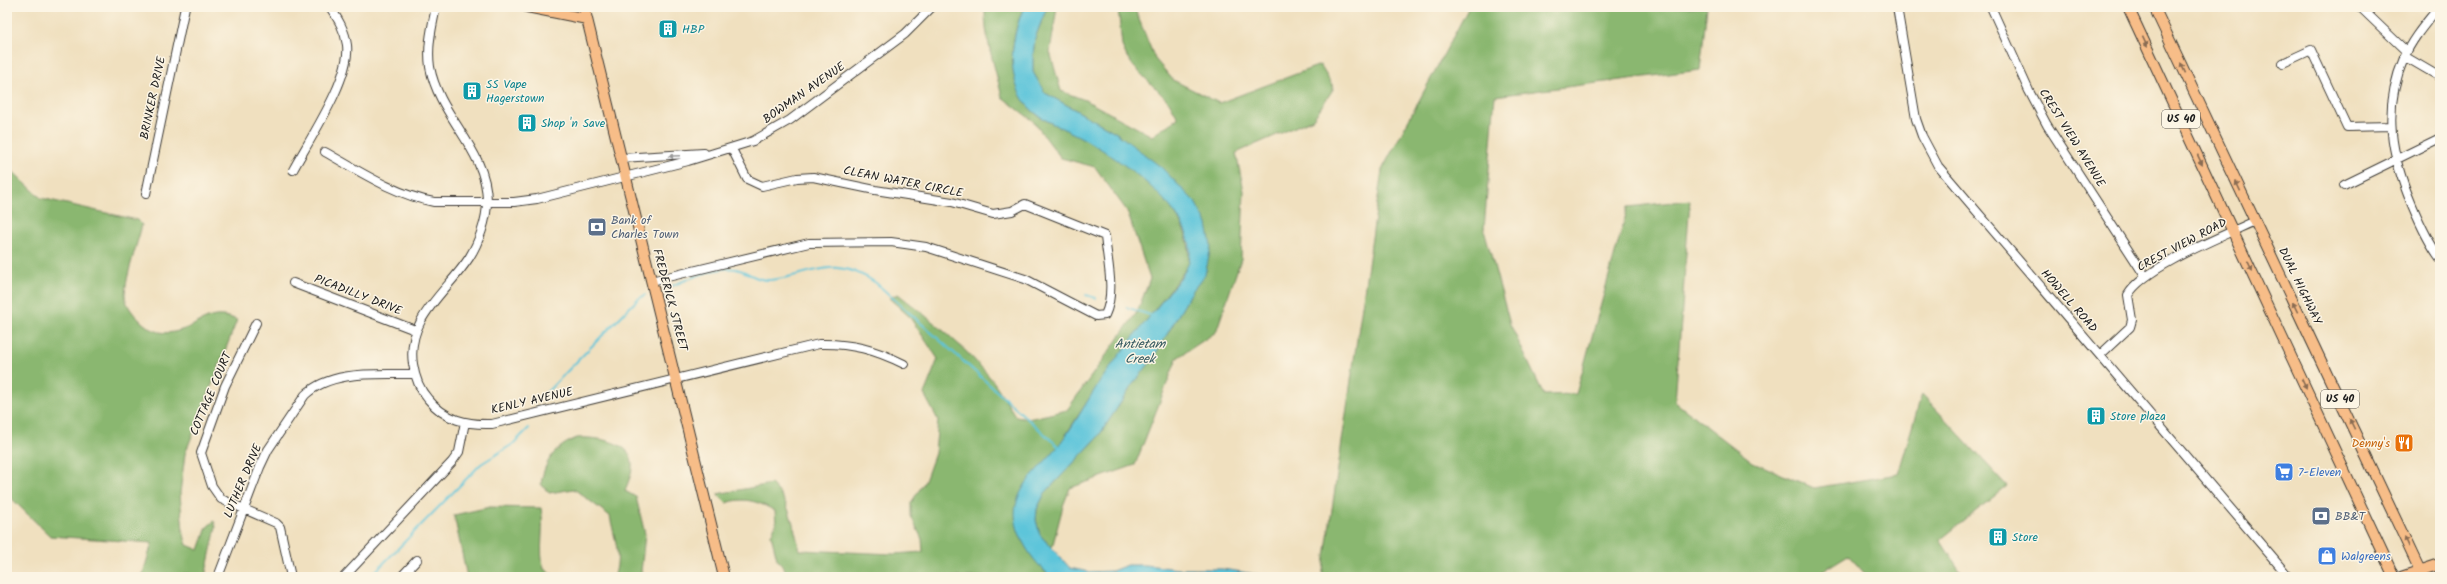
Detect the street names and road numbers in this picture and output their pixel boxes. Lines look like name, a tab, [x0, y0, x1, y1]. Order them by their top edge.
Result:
street label: BRINKER DRIVE	[135, 54, 171, 141]
street label: BOWMAN AVENUE	[759, 57, 850, 129]
street label: CREST VIEW AVENUE	[2034, 85, 2111, 192]
road number: US 40	[2162, 110, 2200, 128]
street label: CLEAN WATER CIRCLE	[841, 161, 965, 203]
street label: CREST VIEW ROAD	[2134, 213, 2231, 277]
street label: DUAL HIGHWAY	[2273, 244, 2327, 329]
street label: FREDERICK STREET	[647, 247, 693, 355]
street label: HOWELL ROAD	[2036, 265, 2102, 337]
street label: PICADILLY DRIVE	[311, 269, 406, 321]
street label: COTTAGE COURT	[185, 348, 238, 439]
street label: KENLY AVENUE	[489, 382, 576, 420]
road number: US 40	[2321, 390, 2359, 408]
street label: LUTHER DRIVE	[219, 440, 268, 521]

